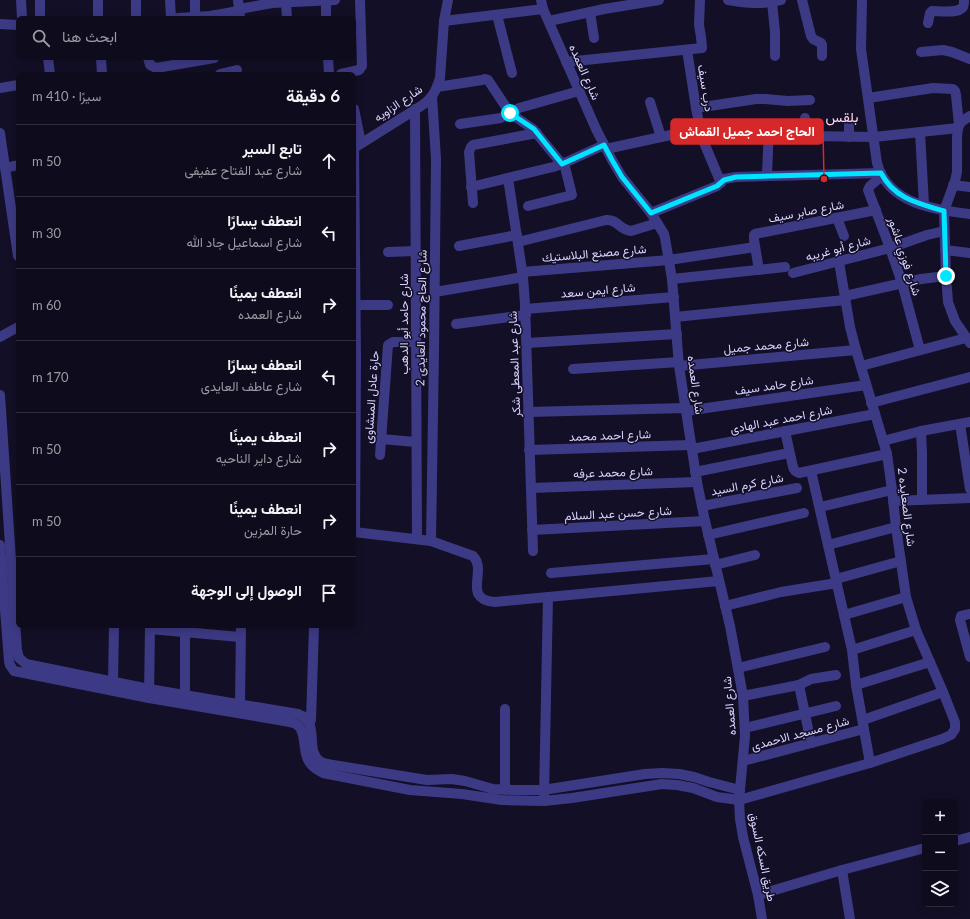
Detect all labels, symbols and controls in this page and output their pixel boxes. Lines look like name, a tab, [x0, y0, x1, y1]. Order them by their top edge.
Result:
search box	[16, 16, 356, 60]
icon: search	[30, 27, 52, 49]
text: ابحث هنا	[62, 27, 117, 45]
street label: شارع العمده	[564, 42, 604, 103]
street label: درب سيف	[694, 63, 717, 113]
street label: شارع الزاويه	[371, 81, 426, 126]
text: 6 دقيقة	[286, 85, 340, 106]
text: سيرًا · 410 m	[32, 88, 101, 104]
route start	[501, 104, 519, 122]
district label: بلقس	[826, 108, 858, 126]
callout: الحاج احمد جميل القماش	[671, 119, 823, 144]
text: الحاج احمد جميل القماش	[679, 123, 815, 140]
text: تابع السير	[242, 139, 302, 157]
icon: ahead	[318, 150, 340, 172]
text: 50 m	[32, 153, 61, 169]
text: شارع عبد الفتاح عفيفى	[184, 162, 302, 178]
street label: شارع صابر سيف	[767, 196, 845, 228]
text: انعطف يسارًا	[227, 211, 302, 229]
street label: شارع فوزي عاشور	[882, 214, 925, 298]
icon: left	[318, 222, 340, 244]
text: 30 m	[32, 225, 61, 241]
street label: شارع أبو غريبه	[804, 232, 873, 266]
text: شارع اسماعيل جاد الله	[186, 234, 302, 250]
street label: شارع مصنع البلاستيك	[541, 241, 647, 267]
street label: شارع الحاج محمود العايدى 2	[412, 250, 432, 386]
route end	[937, 267, 955, 285]
street label: شارع حامد أبو الدهب	[396, 273, 413, 375]
street label: شارع ايمن سعد	[560, 279, 636, 303]
text: انعطف يمينًا	[229, 283, 302, 301]
icon: right	[318, 294, 340, 316]
text: 60 m	[32, 297, 61, 313]
text: شارع العمده	[238, 306, 302, 322]
street label: شارع عبد المعطى شكر	[505, 311, 525, 418]
street label: شارع محمد جميل	[723, 334, 810, 358]
street label: حارة عادل المنشاوى	[360, 350, 383, 444]
text: انعطف يسارًا	[227, 355, 302, 373]
street label: شارع العمده	[682, 355, 708, 416]
icon: left	[318, 366, 340, 388]
text: 170 m	[32, 369, 69, 385]
street label: شارع حامد سيف	[734, 372, 815, 400]
text: شارع عاطف العايدى	[201, 378, 302, 394]
street label: شارع احمد عبد الهادى	[729, 402, 834, 438]
street label: شارع احمد محمد	[569, 426, 651, 446]
text: انعطف يمينًا	[229, 427, 302, 445]
icon: right	[318, 438, 340, 460]
text: 50 m	[32, 441, 61, 457]
text: شارع داير الناحيه	[216, 450, 302, 466]
street label: شارع محمد عرفه	[573, 463, 653, 483]
street label: شارع الصعايده 2	[893, 467, 919, 548]
street label: شارع كرم السيد	[709, 470, 785, 500]
text: انعطف يمينًا	[229, 499, 302, 517]
street label: شارع حسن عبد السلام	[564, 503, 672, 525]
icon: right	[318, 510, 340, 532]
text: 50 m	[32, 513, 61, 529]
text: حارة المزين	[244, 522, 302, 538]
text: الوصول إلى الوجهة	[191, 581, 302, 599]
icon: arrive	[318, 582, 340, 604]
street label: شارع العمده	[719, 676, 741, 736]
street label: شارع مسجد الاحمدى	[749, 713, 851, 755]
map controls	[922, 799, 958, 907]
button: +	[922, 799, 958, 835]
street label: طريق السكه السوق	[745, 811, 780, 903]
button: −	[922, 835, 958, 871]
button: layers	[922, 871, 958, 907]

